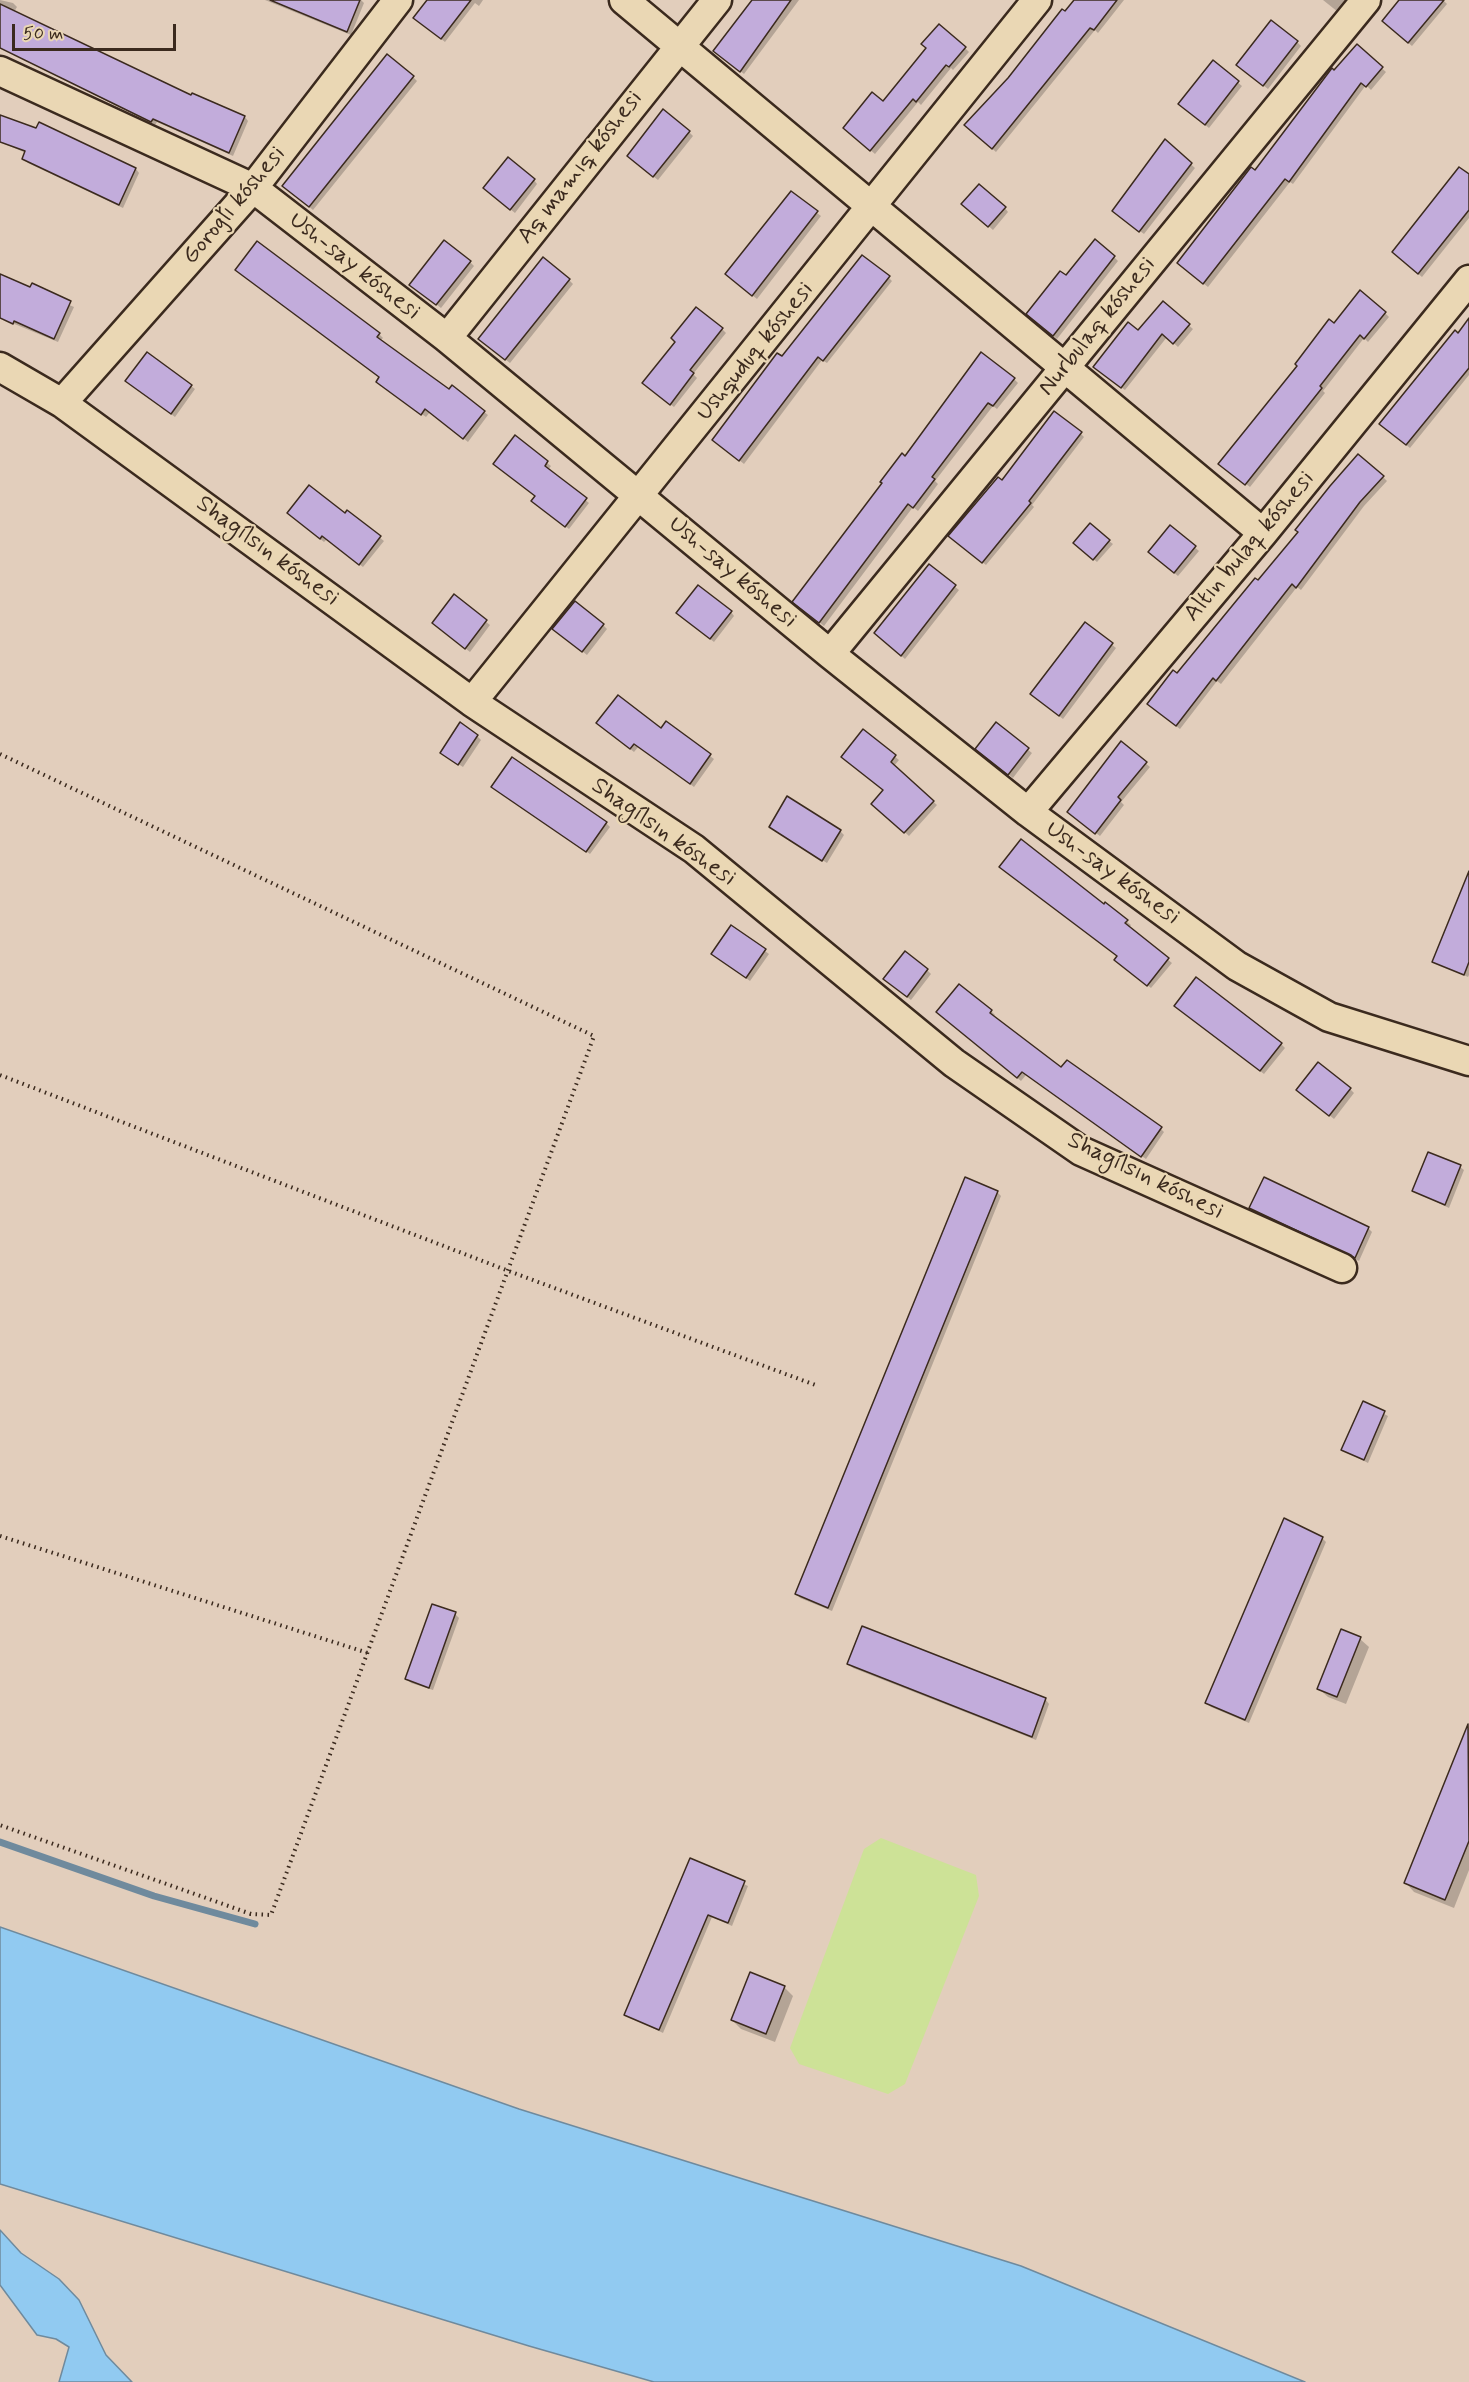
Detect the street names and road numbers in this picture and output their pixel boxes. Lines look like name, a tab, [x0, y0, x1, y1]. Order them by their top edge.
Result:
street label: Aq mamıq kóshesi	[512, 86, 650, 250]
street label: Goroǵlı kóshesi	[177, 141, 293, 271]
street label: Ush-say kóshesi	[282, 207, 426, 327]
street label: Nurbulaq kóshesi	[1033, 252, 1163, 402]
street label: Ushquduq kóshesi	[691, 277, 821, 427]
street label: Altın bulaq kóshesi	[1179, 466, 1321, 628]
street label: Shaǵılsın kóshesi	[190, 490, 344, 614]
street label: Ush-say kóshesi	[662, 511, 802, 635]
street label: Shaǵılsın kóshesi	[585, 772, 741, 894]
street label: Ush-say kóshesi	[1039, 816, 1185, 932]
street label: Shaǵılsın kóshesi	[1062, 1127, 1228, 1227]

